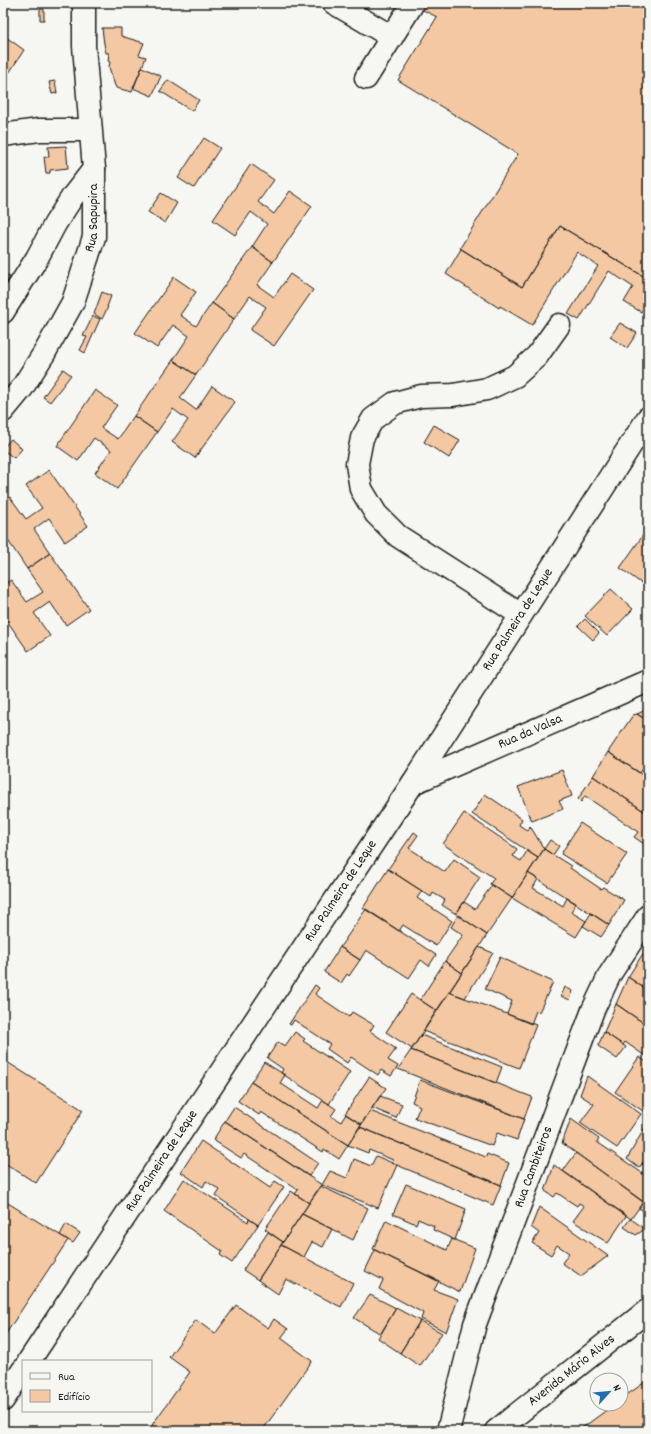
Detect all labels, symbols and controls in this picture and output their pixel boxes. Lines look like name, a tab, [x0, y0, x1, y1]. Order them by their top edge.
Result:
street label: Rua Sapupira	[80, 183, 104, 255]
street label: Rua Palmeira de Leque	[478, 565, 559, 675]
street label: Rua da Valsa	[495, 709, 566, 755]
street label: Rua Palmeira de Leque	[300, 836, 382, 946]
street label: Rua Palmeira de Leque	[121, 1106, 203, 1216]
street label: Rua Cambiteiros	[510, 1123, 558, 1211]
street label: Avenida Mário Alves	[524, 1330, 620, 1412]
legend	[22, 1360, 152, 1412]
text: Rua	[58, 1369, 75, 1386]
north arrow	[589, 1372, 629, 1412]
text: N	[608, 1382, 625, 1395]
text: Edifício	[58, 1389, 90, 1406]

